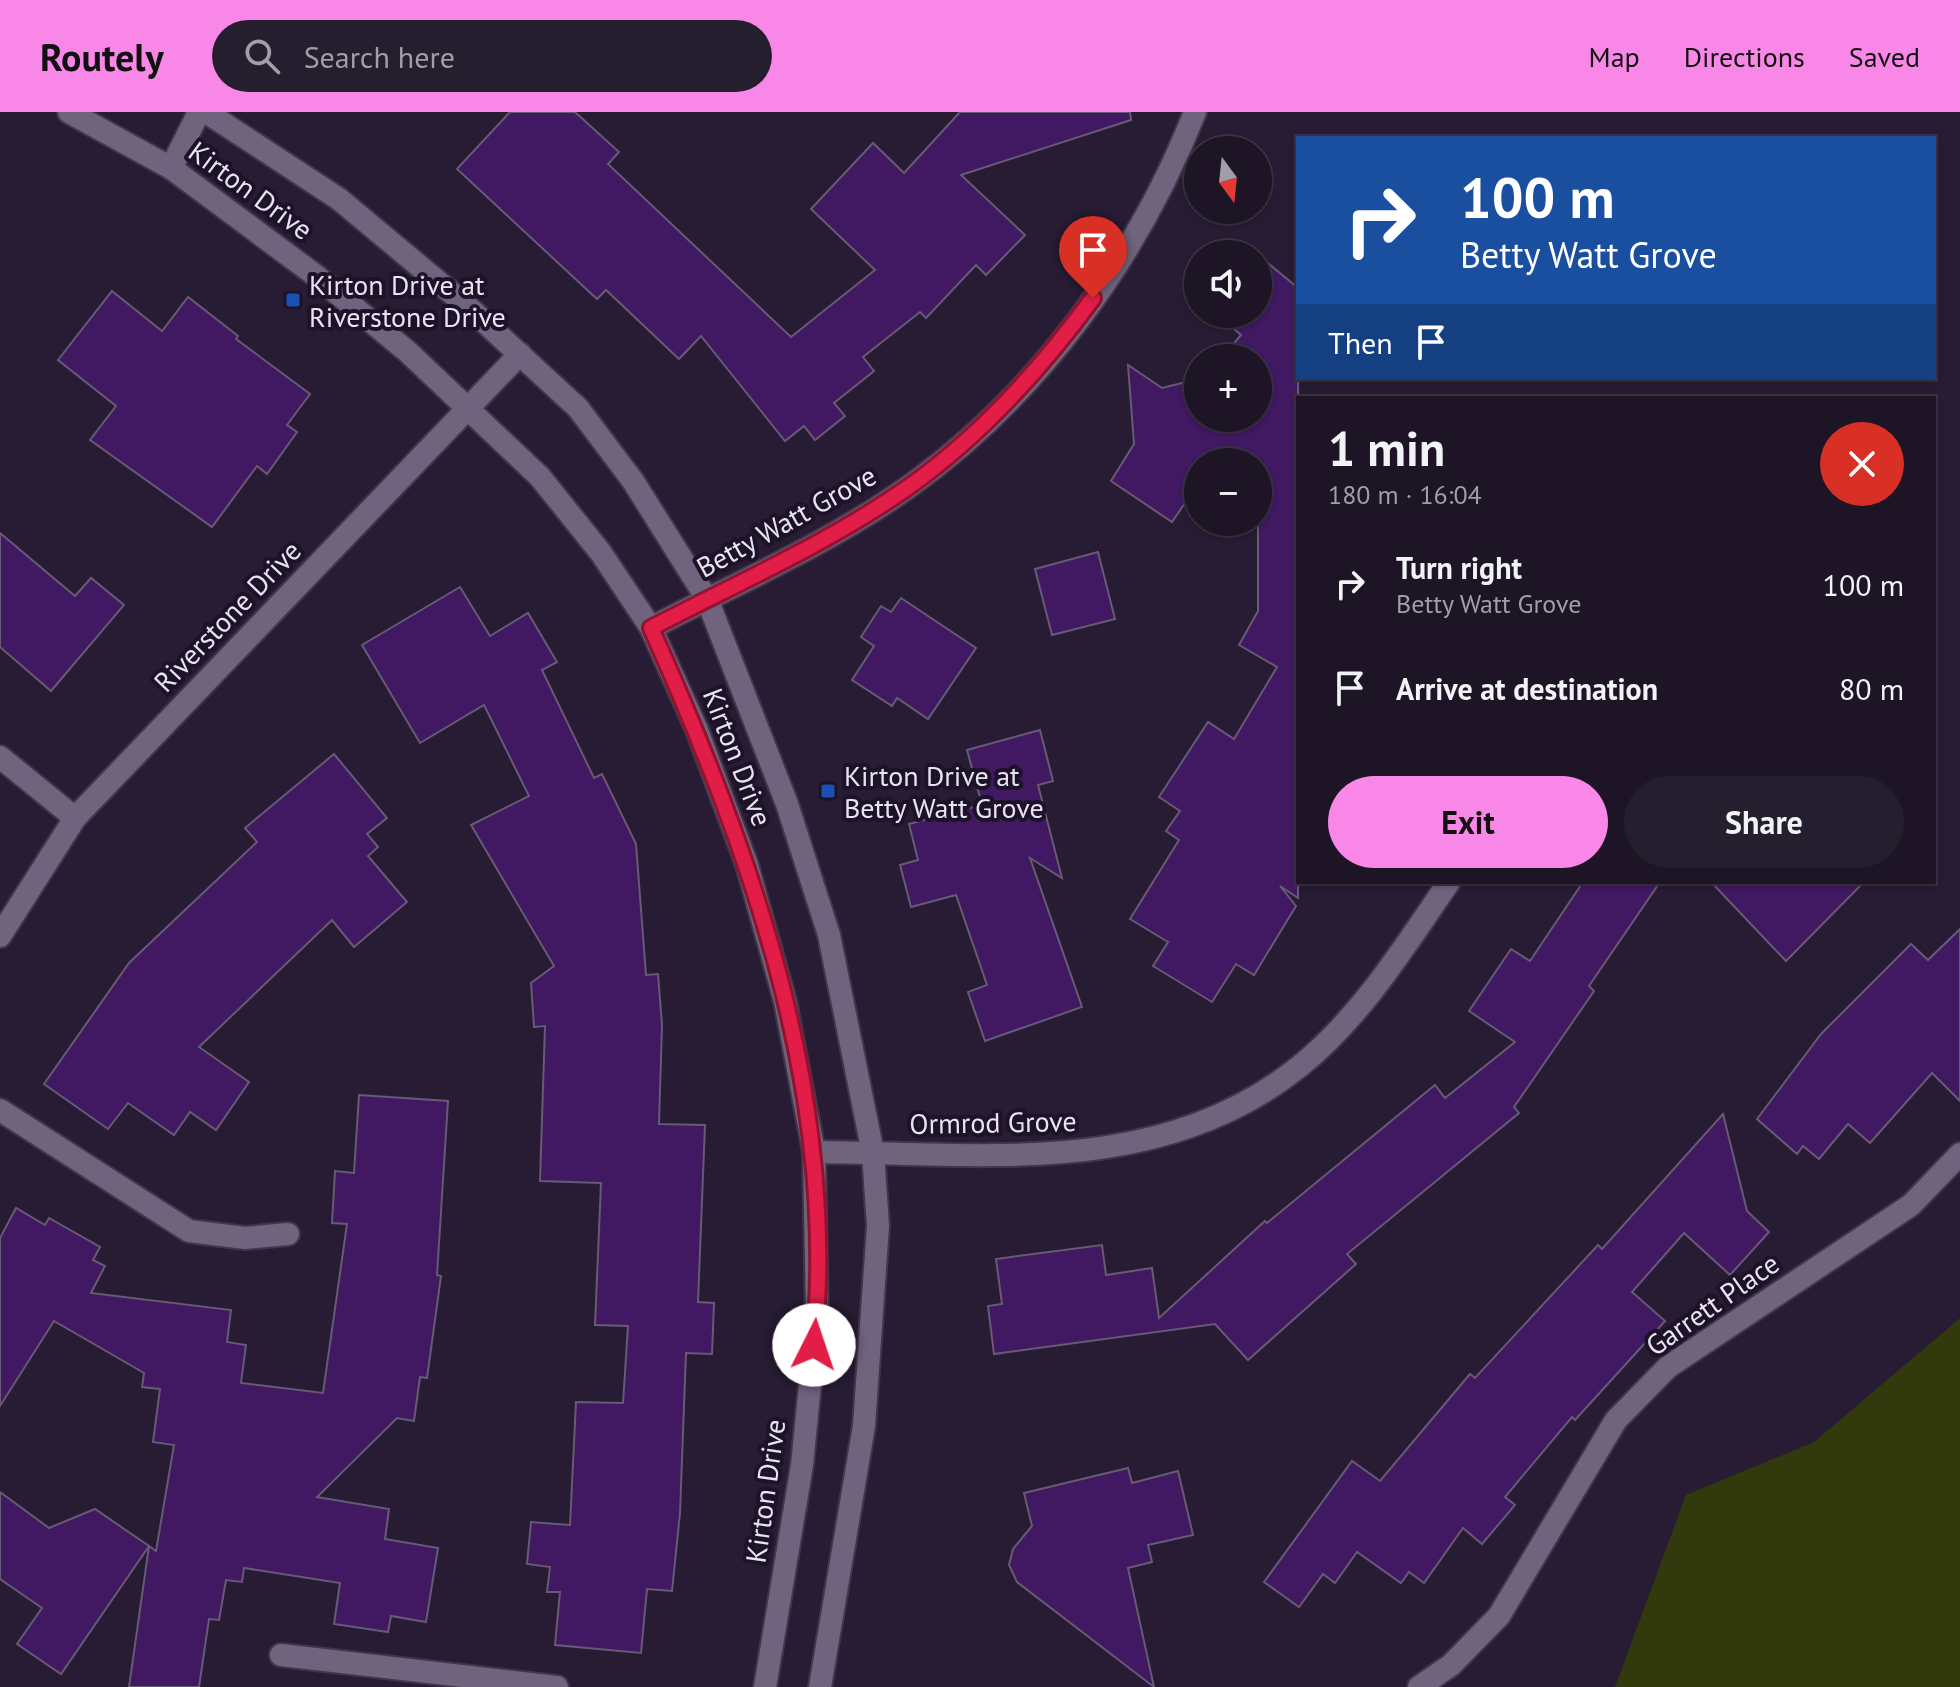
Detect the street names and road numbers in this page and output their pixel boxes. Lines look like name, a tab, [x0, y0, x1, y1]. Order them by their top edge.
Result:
street label: Kirton Drive	[182, 133, 320, 247]
street label: Betty Watt Grove	[690, 456, 882, 586]
street label: Riverstone Drive	[145, 532, 309, 700]
street label: Kirton Drive	[695, 683, 781, 831]
street label: Ormrod Grove	[909, 1102, 1077, 1142]
street label: Garrett Place	[1638, 1244, 1786, 1364]
street label: Kirton Drive	[737, 1417, 793, 1565]

